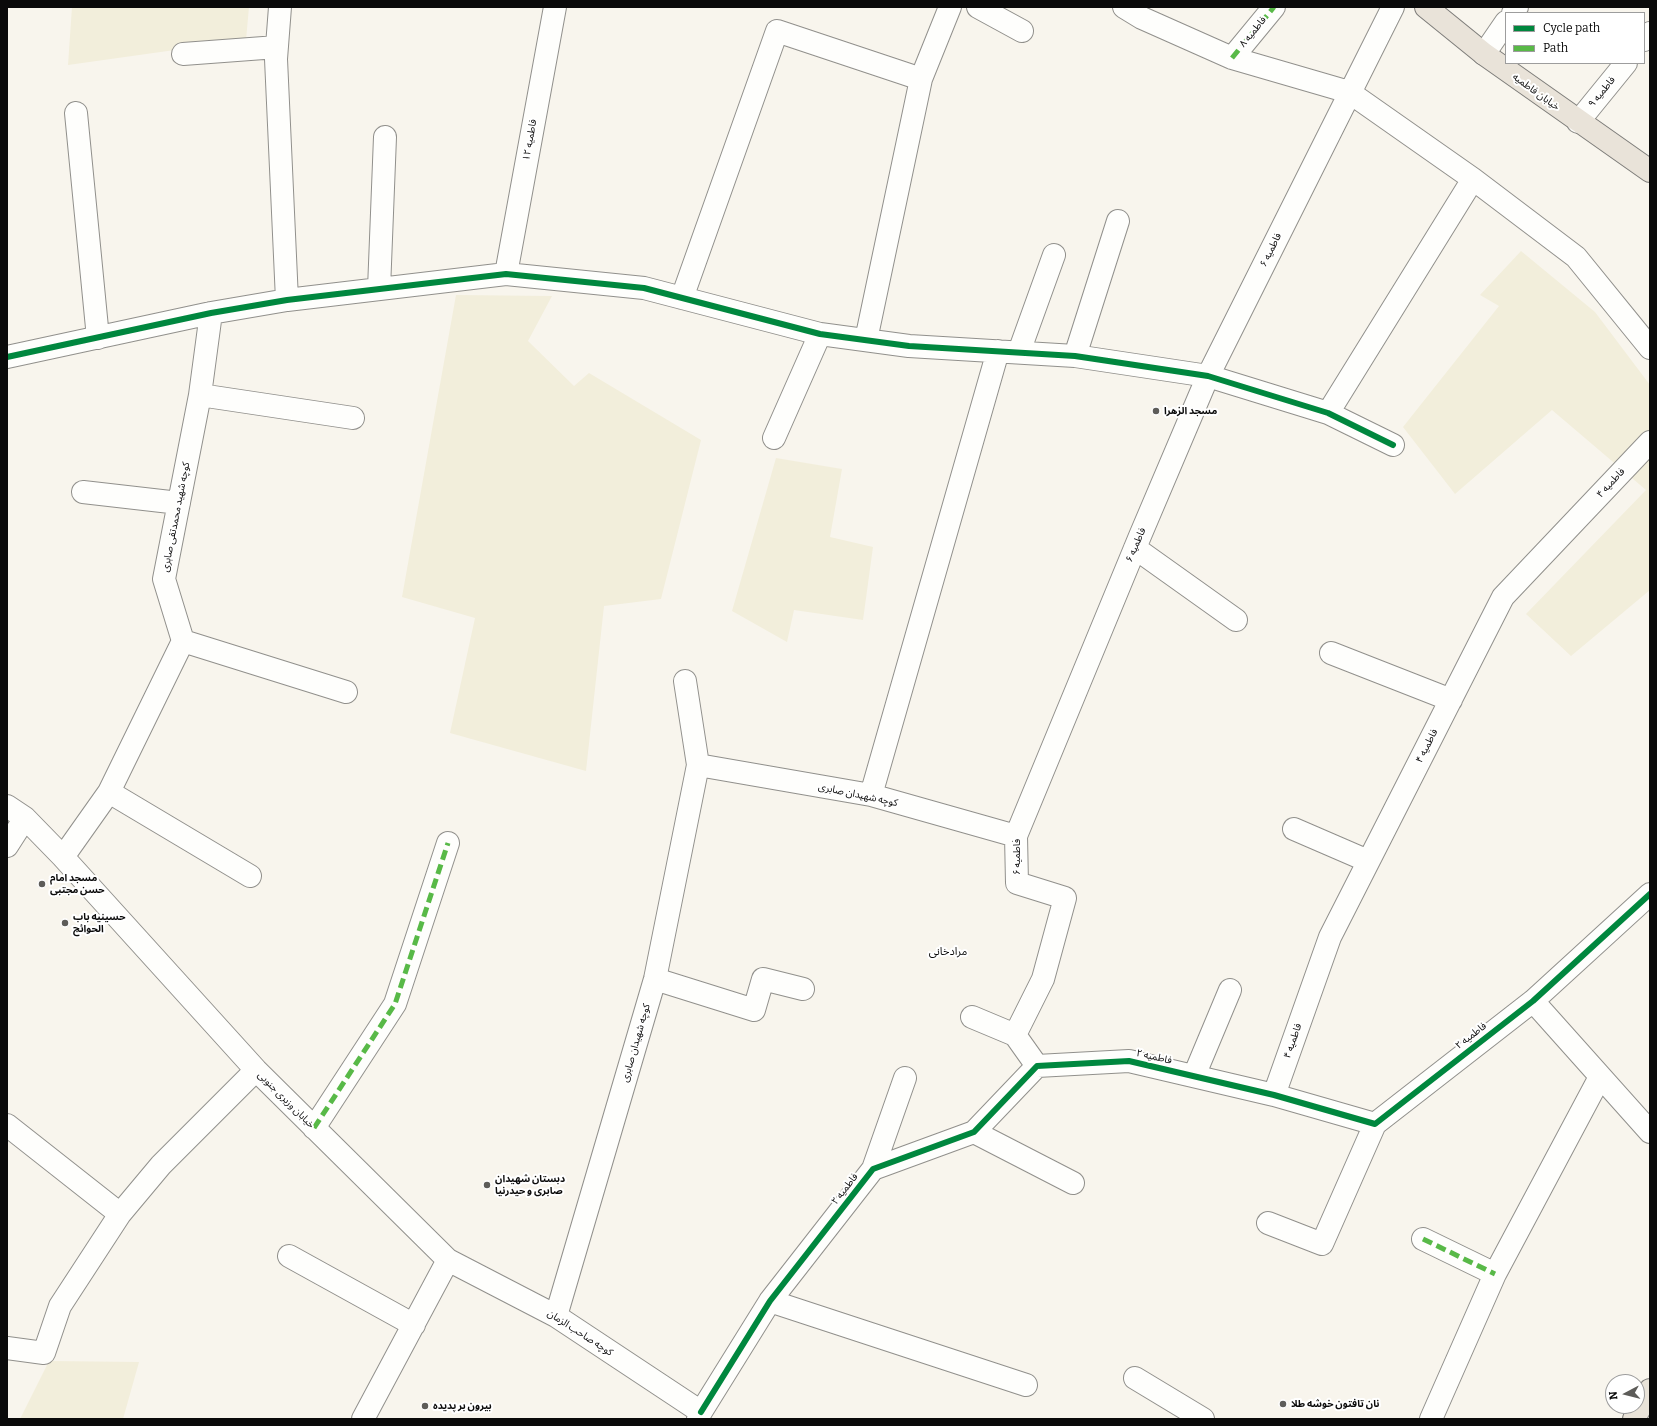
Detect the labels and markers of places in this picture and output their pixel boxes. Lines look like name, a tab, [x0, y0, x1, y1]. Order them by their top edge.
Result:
place label: مسجد الزهرا	[1164, 405, 1217, 417]
marker: مسجد الزهرا	[1151, 406, 1161, 416]
place label: مسجد امام حسن مجتبی	[50, 872, 105, 896]
marker: مسجد امام حسن مجتبی	[37, 879, 47, 889]
place label: حسینیه باب الحوائج	[73, 911, 125, 934]
marker: حسینیه باب الحوائج	[60, 918, 70, 928]
place label: دبستان شهیدان صابری و حیدرنیا	[495, 1173, 565, 1196]
marker: دبستان شهیدان صابری و حیدرنیا	[482, 1180, 492, 1190]
place label: نان تافتون خوشه طلا	[1291, 1398, 1379, 1410]
marker: نان تافتون خوشه طلا	[1278, 1399, 1288, 1409]
place label: بیرون بر پدیده	[433, 1400, 492, 1412]
marker: بیرون بر پدیده	[420, 1401, 430, 1411]

